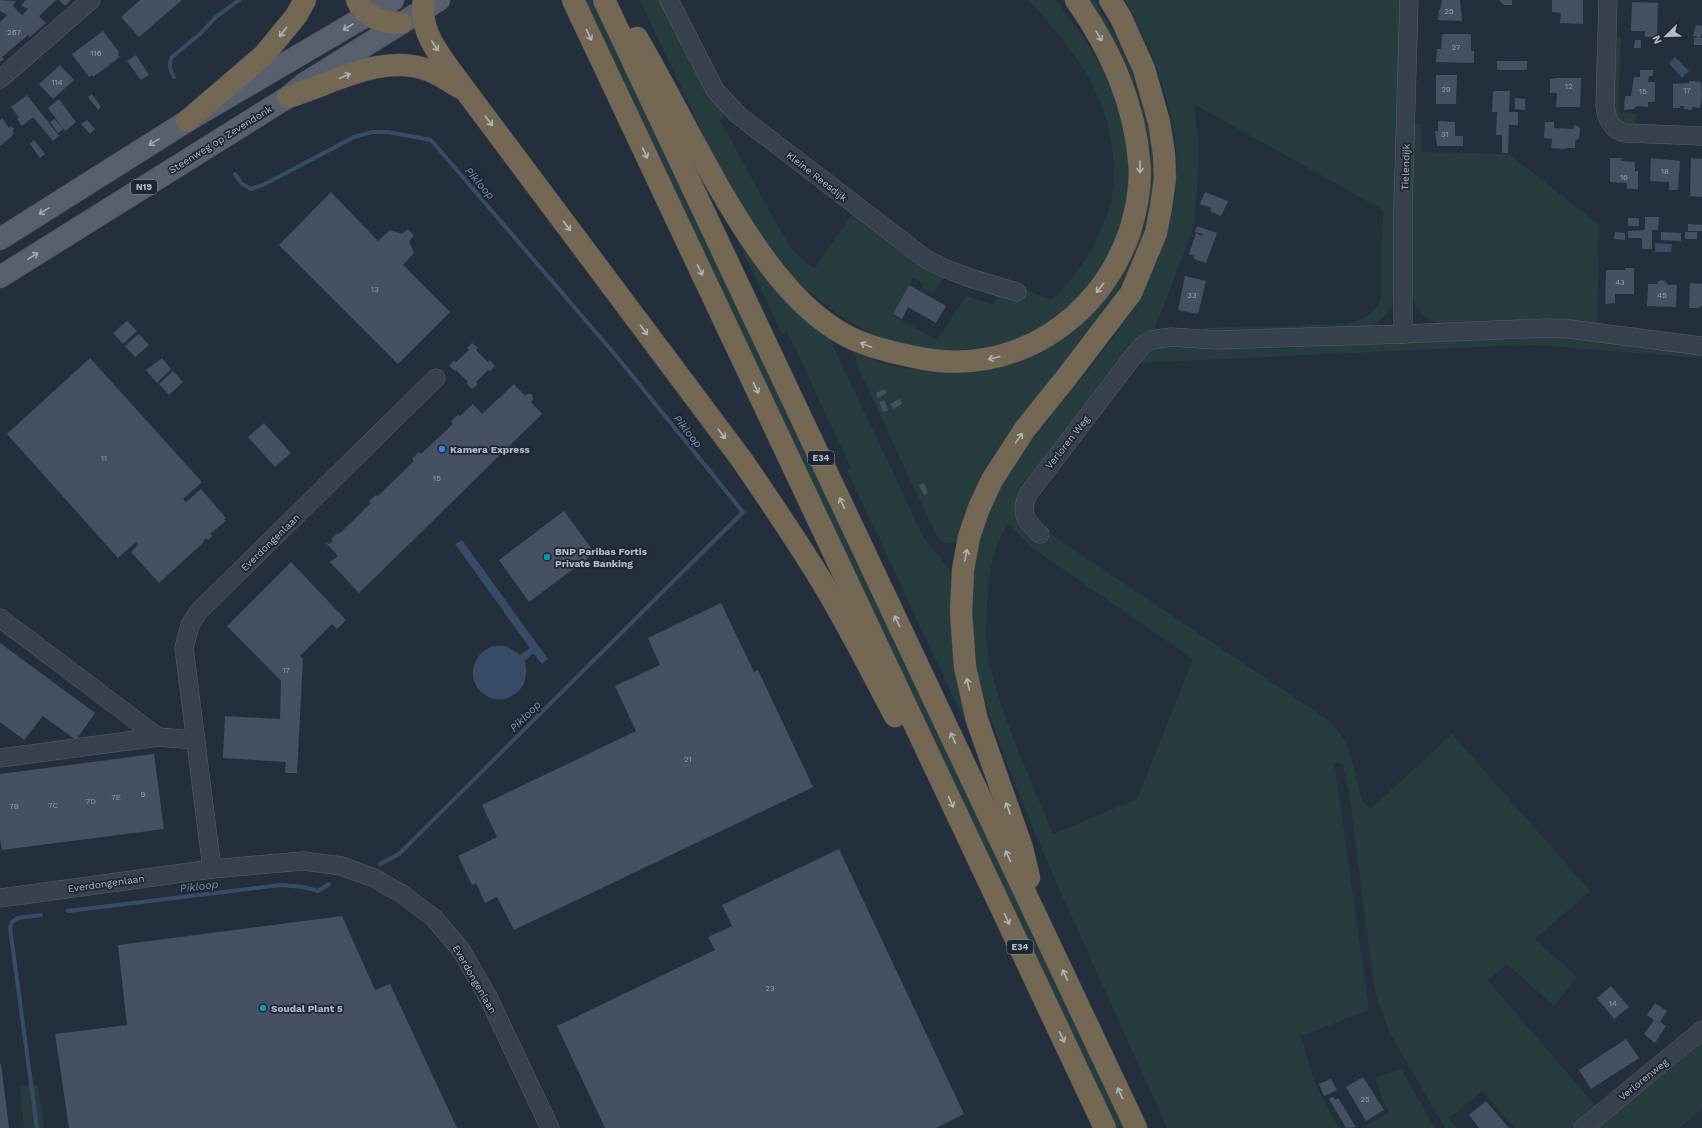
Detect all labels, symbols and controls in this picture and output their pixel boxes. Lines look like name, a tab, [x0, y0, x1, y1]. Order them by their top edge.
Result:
house number: 25	[1444, 7, 1454, 16]
north arrow	[1646, 16, 1686, 56]
one-way arrow	[342, 24, 354, 32]
one-way arrow	[279, 27, 287, 38]
house number: 267	[7, 28, 21, 37]
one-way arrow	[586, 29, 593, 41]
one-way arrow	[1095, 29, 1103, 41]
text: N	[1650, 33, 1665, 46]
one-way arrow	[431, 41, 439, 52]
house number: 27	[1452, 43, 1461, 52]
house number: 116	[90, 49, 102, 58]
one-way arrow	[339, 72, 351, 80]
house number: 114	[51, 78, 63, 87]
house number: 12	[1565, 82, 1573, 91]
house number: 29	[1441, 85, 1451, 94]
house number: 17	[1683, 86, 1691, 95]
house number: 15	[1639, 87, 1647, 96]
street label: Steenweg op Zevendonk	[167, 103, 274, 176]
one-way arrow	[484, 116, 493, 127]
house number: 31	[1441, 130, 1449, 139]
one-way arrow	[148, 138, 160, 146]
street label: Tielendijk	[1399, 143, 1412, 190]
one-way arrow	[642, 146, 649, 158]
street label: Kleine Reesdijk	[784, 149, 849, 204]
one-way arrow	[1136, 160, 1143, 173]
water label: Pikloop	[462, 165, 497, 202]
house number: 18	[1661, 167, 1669, 176]
house number: 16	[1620, 173, 1628, 182]
road number: N19	[131, 180, 157, 194]
one-way arrow	[39, 207, 50, 215]
one-way arrow	[562, 220, 571, 231]
one-way arrow	[27, 252, 38, 260]
one-way arrow	[697, 264, 704, 276]
house number: 43	[1615, 278, 1625, 287]
one-way arrow	[1096, 283, 1105, 293]
house number: 13	[371, 285, 379, 294]
house number: 33	[1187, 291, 1197, 300]
house number: 45	[1657, 291, 1667, 300]
one-way arrow	[640, 324, 649, 335]
one-way arrow	[861, 340, 873, 348]
one-way arrow	[988, 354, 1001, 362]
one-way arrow	[753, 382, 760, 394]
water label: Pikloop	[670, 412, 705, 451]
street label: Verloren Weg	[1043, 413, 1092, 471]
one-way arrow	[718, 428, 727, 439]
one-way arrow	[1015, 432, 1023, 443]
marker: Kamera Express	[437, 444, 447, 454]
place label: Kamera Express	[450, 444, 530, 455]
road number: E34	[808, 451, 834, 465]
house number: 11	[101, 454, 107, 463]
house number: 15	[433, 474, 441, 483]
one-way arrow	[838, 497, 845, 509]
street label: Everdongenlaan	[239, 512, 302, 573]
place label: BNP Paribas Fortis Private Banking	[555, 546, 648, 569]
one-way arrow	[962, 549, 970, 562]
marker: BNP Paribas Fortis Private Banking	[542, 552, 552, 562]
one-way arrow	[893, 615, 900, 627]
house number: 17	[282, 666, 290, 675]
one-way arrow	[964, 678, 972, 691]
water label: Pikloop	[507, 698, 544, 735]
one-way arrow	[949, 732, 956, 744]
house number: 21	[684, 755, 692, 764]
house number: 9	[141, 790, 146, 799]
house number: 7E	[111, 793, 121, 802]
one-way arrow	[948, 796, 955, 808]
house number: 7D	[86, 797, 96, 806]
house number: 7C	[48, 801, 58, 810]
house number: 7B	[9, 802, 19, 811]
one-way arrow	[1003, 802, 1011, 814]
one-way arrow	[1004, 850, 1011, 862]
street label: Everdongenlaan	[67, 873, 145, 894]
water label: Pikloop	[179, 878, 219, 895]
one-way arrow	[1004, 913, 1011, 925]
road number: E34	[1007, 940, 1033, 954]
street label: Everdongenlaan	[450, 943, 499, 1015]
one-way arrow	[1061, 969, 1068, 981]
house number: 23	[765, 984, 775, 993]
house number: 14	[1609, 999, 1617, 1008]
marker: Soudal Plant 5	[258, 1003, 268, 1013]
place label: Soudal Plant 5	[271, 1003, 343, 1014]
one-way arrow	[1059, 1031, 1066, 1043]
street label: Verlorenweg	[1617, 1056, 1671, 1103]
one-way arrow	[1116, 1087, 1123, 1099]
house number: 25	[1360, 1095, 1370, 1104]

